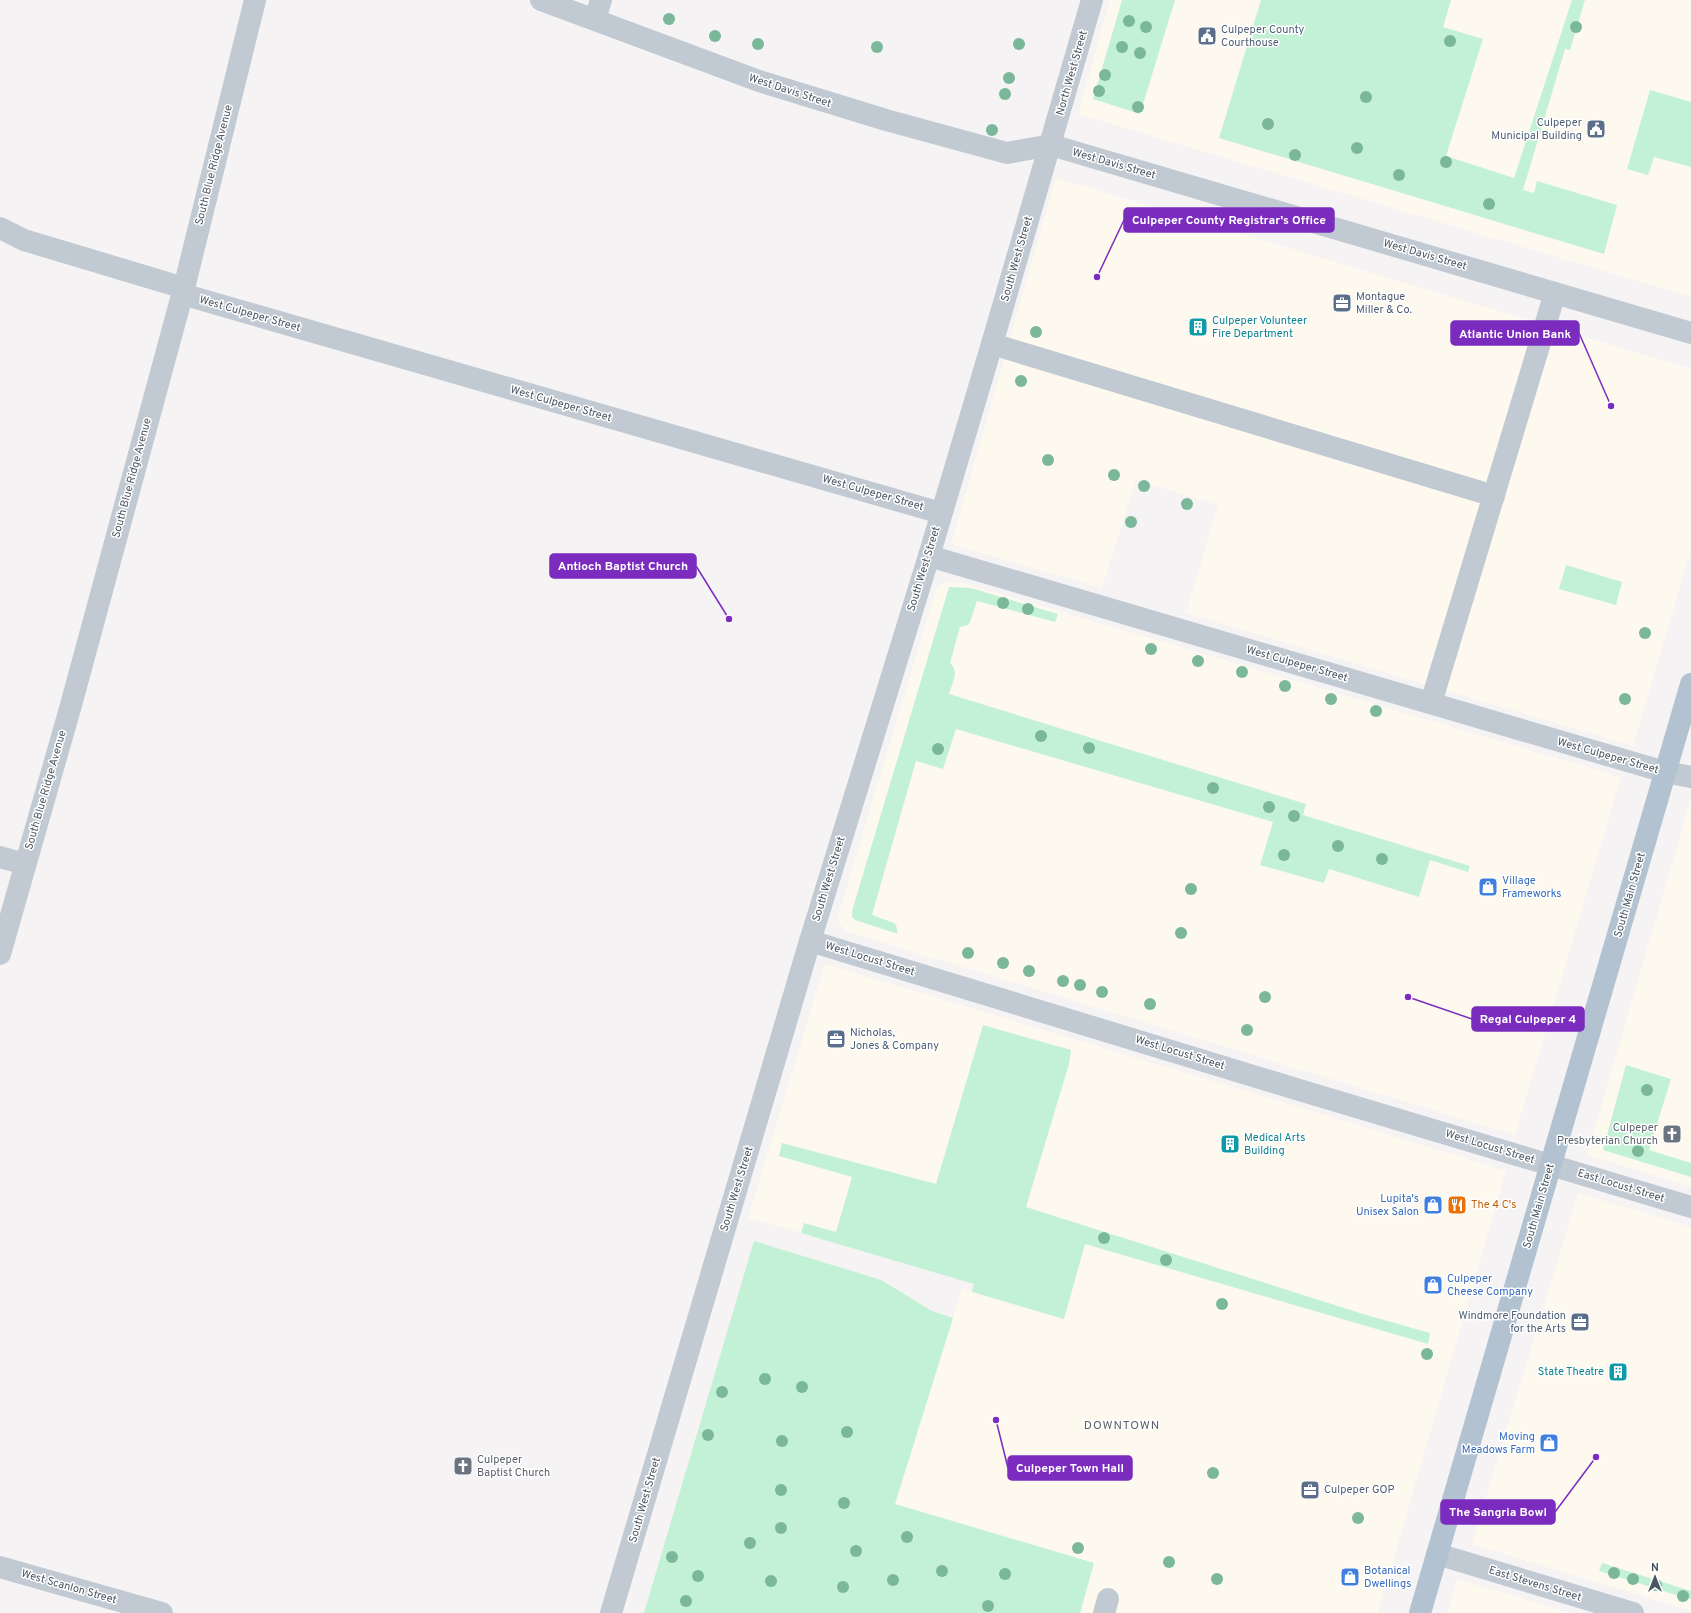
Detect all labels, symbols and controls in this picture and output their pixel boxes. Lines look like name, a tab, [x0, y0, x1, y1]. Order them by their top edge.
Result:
place label: Culpeper County Courthouse	[1221, 23, 1304, 50]
public building icon: Culpeper County Courthouse	[1196, 25, 1218, 47]
street label: North West Street	[1053, 29, 1091, 117]
street label: West Davis Street	[747, 71, 833, 111]
street label: South Blue Ridge Avenue	[192, 103, 236, 227]
place label: Culpeper Municipal Building	[1491, 116, 1583, 143]
public building icon: Culpeper Municipal Building	[1585, 118, 1607, 140]
street label: West Davis Street	[1071, 145, 1157, 183]
callout: Culpeper County Registrar's Office	[1124, 208, 1334, 232]
text: Culpeper County Registrar's Office	[1132, 213, 1326, 229]
street label: South West Street	[998, 215, 1036, 303]
street label: West Davis Street	[1382, 236, 1468, 274]
place label: Montague Miller & Co.	[1356, 290, 1412, 317]
office icon: Montague Miller & Co.	[1331, 292, 1353, 314]
street label: West Culpeper Street	[198, 293, 302, 335]
place label: Culpeper Volunteer Fire Department	[1212, 314, 1308, 341]
building icon: Culpeper Volunteer Fire Department	[1187, 316, 1209, 338]
callout: Atlantic Union Bank	[1451, 321, 1579, 345]
text: Atlantic Union Bank	[1459, 327, 1571, 343]
street label: West Culpeper Street	[509, 383, 613, 425]
street label: South Blue Ridge Avenue	[109, 416, 155, 539]
street label: West Culpeper Street	[821, 472, 925, 514]
street label: South West Street	[904, 525, 944, 613]
callout: Antioch Baptist Church	[550, 554, 696, 578]
text: Antioch Baptist Church	[558, 559, 688, 575]
street label: West Culpeper Street	[1245, 643, 1349, 685]
street label: South Blue Ridge Avenue	[22, 729, 70, 851]
street label: West Culpeper Street	[1556, 735, 1660, 777]
street label: South West Street	[809, 835, 849, 923]
street label: South Main Street	[1611, 851, 1649, 939]
place label: Village Frameworks	[1502, 874, 1561, 901]
shop icon: Village Frameworks	[1477, 876, 1499, 898]
street label: West Locust Street	[824, 939, 916, 979]
callout: Regal Culpeper 4	[1472, 1007, 1584, 1031]
text: Regal Culpeper 4	[1480, 1012, 1576, 1028]
place label: Nicholas, Jones & Company	[850, 1026, 939, 1053]
office icon: Nicholas, Jones & Company	[825, 1028, 847, 1050]
street label: West Locust Street	[1134, 1033, 1226, 1073]
place label: Culpeper Presbyterian Church	[1557, 1121, 1659, 1148]
church icon: Culpeper Presbyterian Church	[1661, 1123, 1683, 1145]
street label: West Locust Street	[1444, 1127, 1536, 1167]
place label: Medical Arts Building	[1244, 1131, 1305, 1158]
building icon: Medical Arts Building	[1219, 1133, 1241, 1155]
street label: South West Street	[717, 1145, 757, 1233]
street label: South Main Street	[1520, 1162, 1558, 1250]
street label: East Locust Street	[1576, 1166, 1666, 1206]
place label: Lupita's Unisex Salon	[1356, 1192, 1419, 1219]
shop icon: Lupita's Unisex Salon	[1422, 1194, 1444, 1216]
restaurant icon: The 4 C's	[1446, 1194, 1468, 1216]
place label: The 4 C's	[1471, 1198, 1516, 1212]
place label: Culpeper Cheese Company	[1447, 1272, 1533, 1299]
shop icon: Culpeper Cheese Company	[1422, 1274, 1444, 1296]
place label: Windmore Foundation for the Arts	[1458, 1309, 1566, 1336]
office icon: Windmore Foundation for the Arts	[1569, 1311, 1591, 1333]
building icon: State Theatre	[1607, 1361, 1629, 1383]
place label: State Theatre	[1538, 1365, 1604, 1379]
district label: DOWNTOWN	[1084, 1418, 1160, 1434]
place label: Moving Meadows Farm	[1462, 1430, 1535, 1457]
shop icon: Moving Meadows Farm	[1538, 1432, 1560, 1454]
place label: Culpeper Baptist Church	[477, 1453, 550, 1480]
church icon: Culpeper Baptist Church	[452, 1455, 474, 1477]
street label: South West Street	[626, 1456, 664, 1544]
callout: Culpeper Town Hall	[1008, 1456, 1132, 1480]
text: Culpeper Town Hall	[1016, 1461, 1124, 1477]
office icon: Culpeper GOP	[1299, 1479, 1321, 1501]
place label: Culpeper GOP	[1324, 1483, 1394, 1497]
callout: The Sangria Bowl	[1441, 1500, 1555, 1524]
text: The Sangria Bowl	[1449, 1505, 1547, 1521]
north arrow	[1635, 1557, 1675, 1597]
text: N	[1651, 1561, 1659, 1575]
street label: East Stevens Street	[1487, 1563, 1583, 1605]
place label: Botanical Dwellings	[1364, 1564, 1411, 1591]
shop icon: Botanical Dwellings	[1339, 1566, 1361, 1588]
street label: West Scanlon Street	[20, 1567, 118, 1607]

